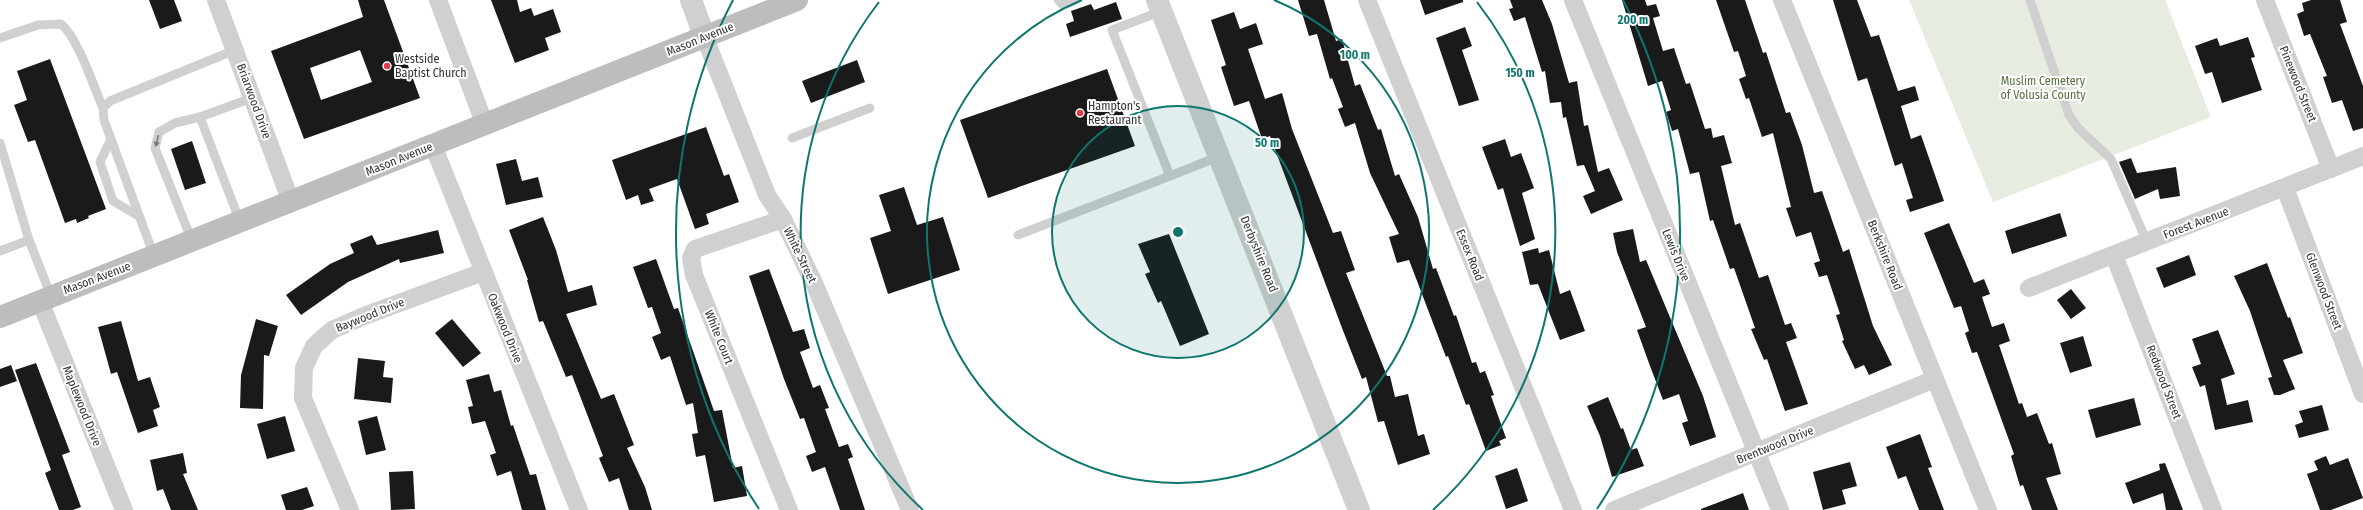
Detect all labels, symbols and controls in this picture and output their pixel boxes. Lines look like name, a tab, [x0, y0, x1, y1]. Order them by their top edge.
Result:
text: 200 m	[1617, 13, 1648, 27]
street label: Mason Avenue	[664, 19, 736, 59]
street label: Pinewood Street	[2276, 44, 2320, 124]
text: 100 m	[1340, 48, 1370, 62]
place label: Westside Baptist Church	[395, 52, 467, 80]
street label: Briarwood Drive	[234, 61, 274, 141]
marker: Westside Baptist Church	[382, 61, 392, 71]
text: 150 m	[1505, 66, 1535, 80]
park label: Muslim Cemetery of Volusia County	[2000, 74, 2086, 102]
place label: Hampton's Restaurant	[1088, 99, 1141, 127]
marker: Hampton's Restaurant	[1075, 108, 1085, 118]
one-way arrow	[154, 135, 160, 147]
text: 50 m	[1255, 136, 1279, 150]
street label: Mason Avenue	[363, 139, 435, 179]
street label: Forest Avenue	[2161, 204, 2231, 242]
street label: Derbyshire Road	[1237, 214, 1281, 294]
street label: Berkshire Road	[1865, 218, 1905, 292]
street label: White Street	[780, 225, 820, 285]
centre of rings	[1171, 225, 1185, 239]
street label: Essex Road	[1453, 227, 1487, 283]
street label: Lewis Drive	[1659, 227, 1693, 283]
street label: Glenwood Street	[2303, 250, 2345, 332]
street label: Mason Avenue	[61, 259, 133, 297]
street label: Oakwood Drive	[485, 291, 525, 365]
street label: Baywood Drive	[334, 295, 406, 335]
street label: White Court	[702, 308, 736, 366]
street label: Redwood Street	[2143, 343, 2185, 421]
street label: Maplewood Drive	[60, 364, 104, 448]
street label: Brentwood Drive	[1734, 423, 1816, 467]

